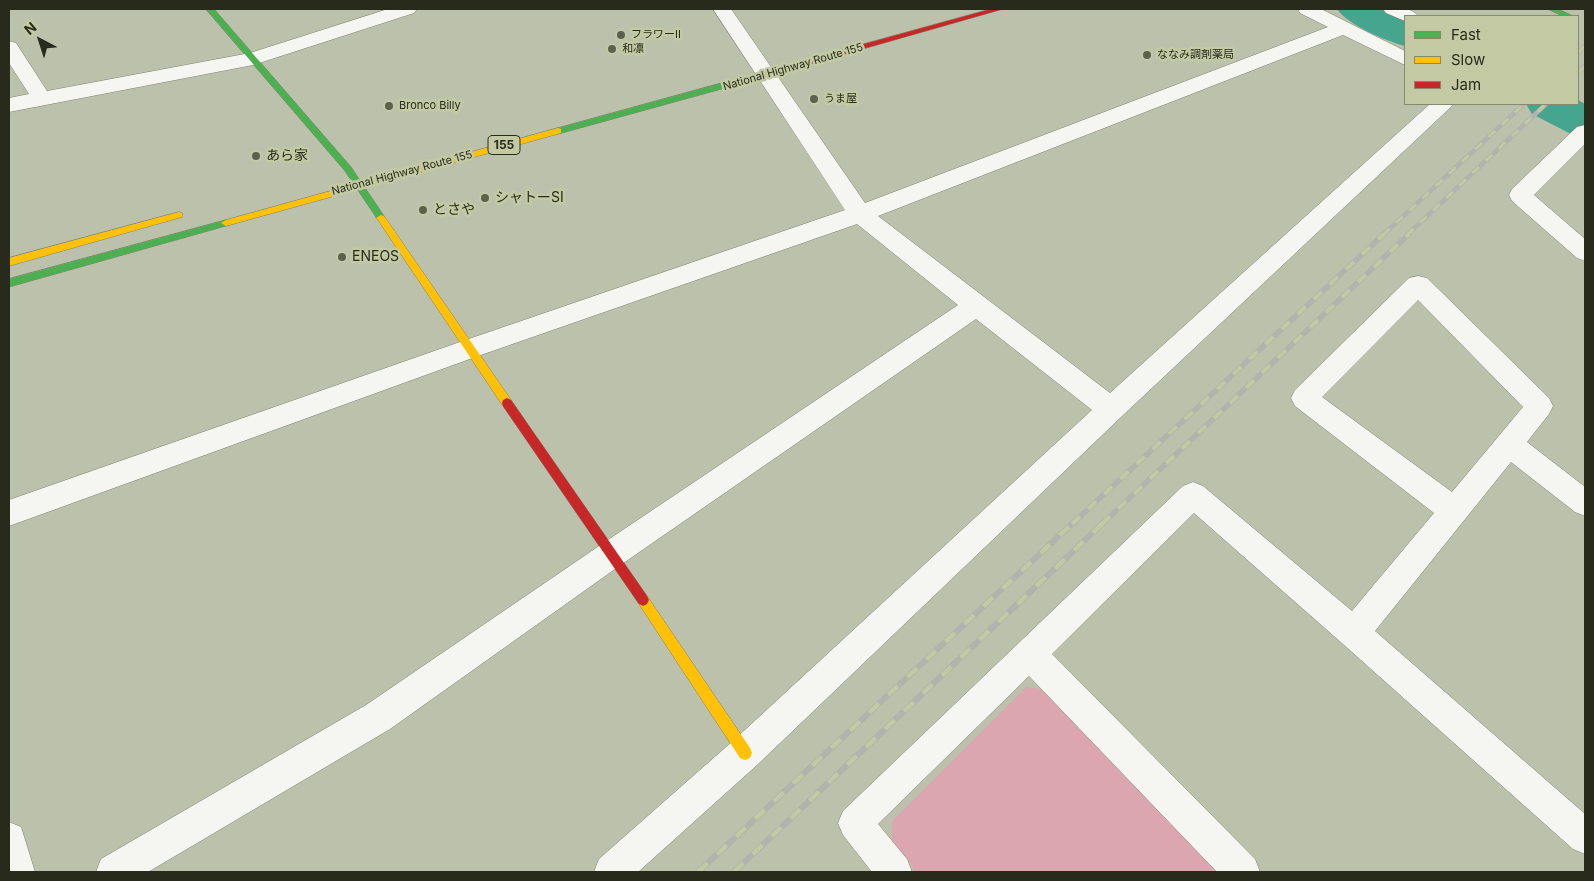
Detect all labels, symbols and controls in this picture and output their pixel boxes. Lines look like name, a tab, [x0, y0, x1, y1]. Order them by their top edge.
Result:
north arrow	[15, 15, 65, 65]
legend	[1404, 15, 1579, 105]
text: N	[20, 18, 40, 38]
text: Fast	[1451, 25, 1481, 44]
place label: フラワーII	[631, 28, 681, 42]
marker: フラワーII	[615, 29, 627, 41]
street label: National Highway Route 155	[721, 41, 865, 93]
place label: 和凛	[622, 42, 644, 56]
marker: 和凛	[606, 43, 618, 55]
place label: ななみ調剤薬局	[1157, 48, 1234, 62]
marker: ななみ調剤薬局	[1141, 49, 1153, 61]
text: Slow	[1451, 50, 1485, 69]
text: Jam	[1451, 75, 1481, 94]
place label: うま屋	[824, 92, 857, 106]
marker: うま屋	[808, 93, 820, 105]
place label: Bronco Billy	[399, 99, 461, 113]
marker: Bronco Billy	[383, 100, 395, 112]
road number: 155	[488, 136, 520, 154]
place label: あら家	[266, 148, 308, 164]
street label: National Highway Route 155	[330, 148, 474, 198]
marker: あら家	[250, 150, 262, 162]
place label: シャトーSI	[495, 190, 564, 206]
marker: シャトーSI	[479, 192, 491, 204]
place label: とさや	[433, 202, 475, 218]
marker: とさや	[417, 204, 429, 216]
place label: ENEOS	[352, 249, 399, 265]
marker: ENEOS	[336, 251, 348, 263]

